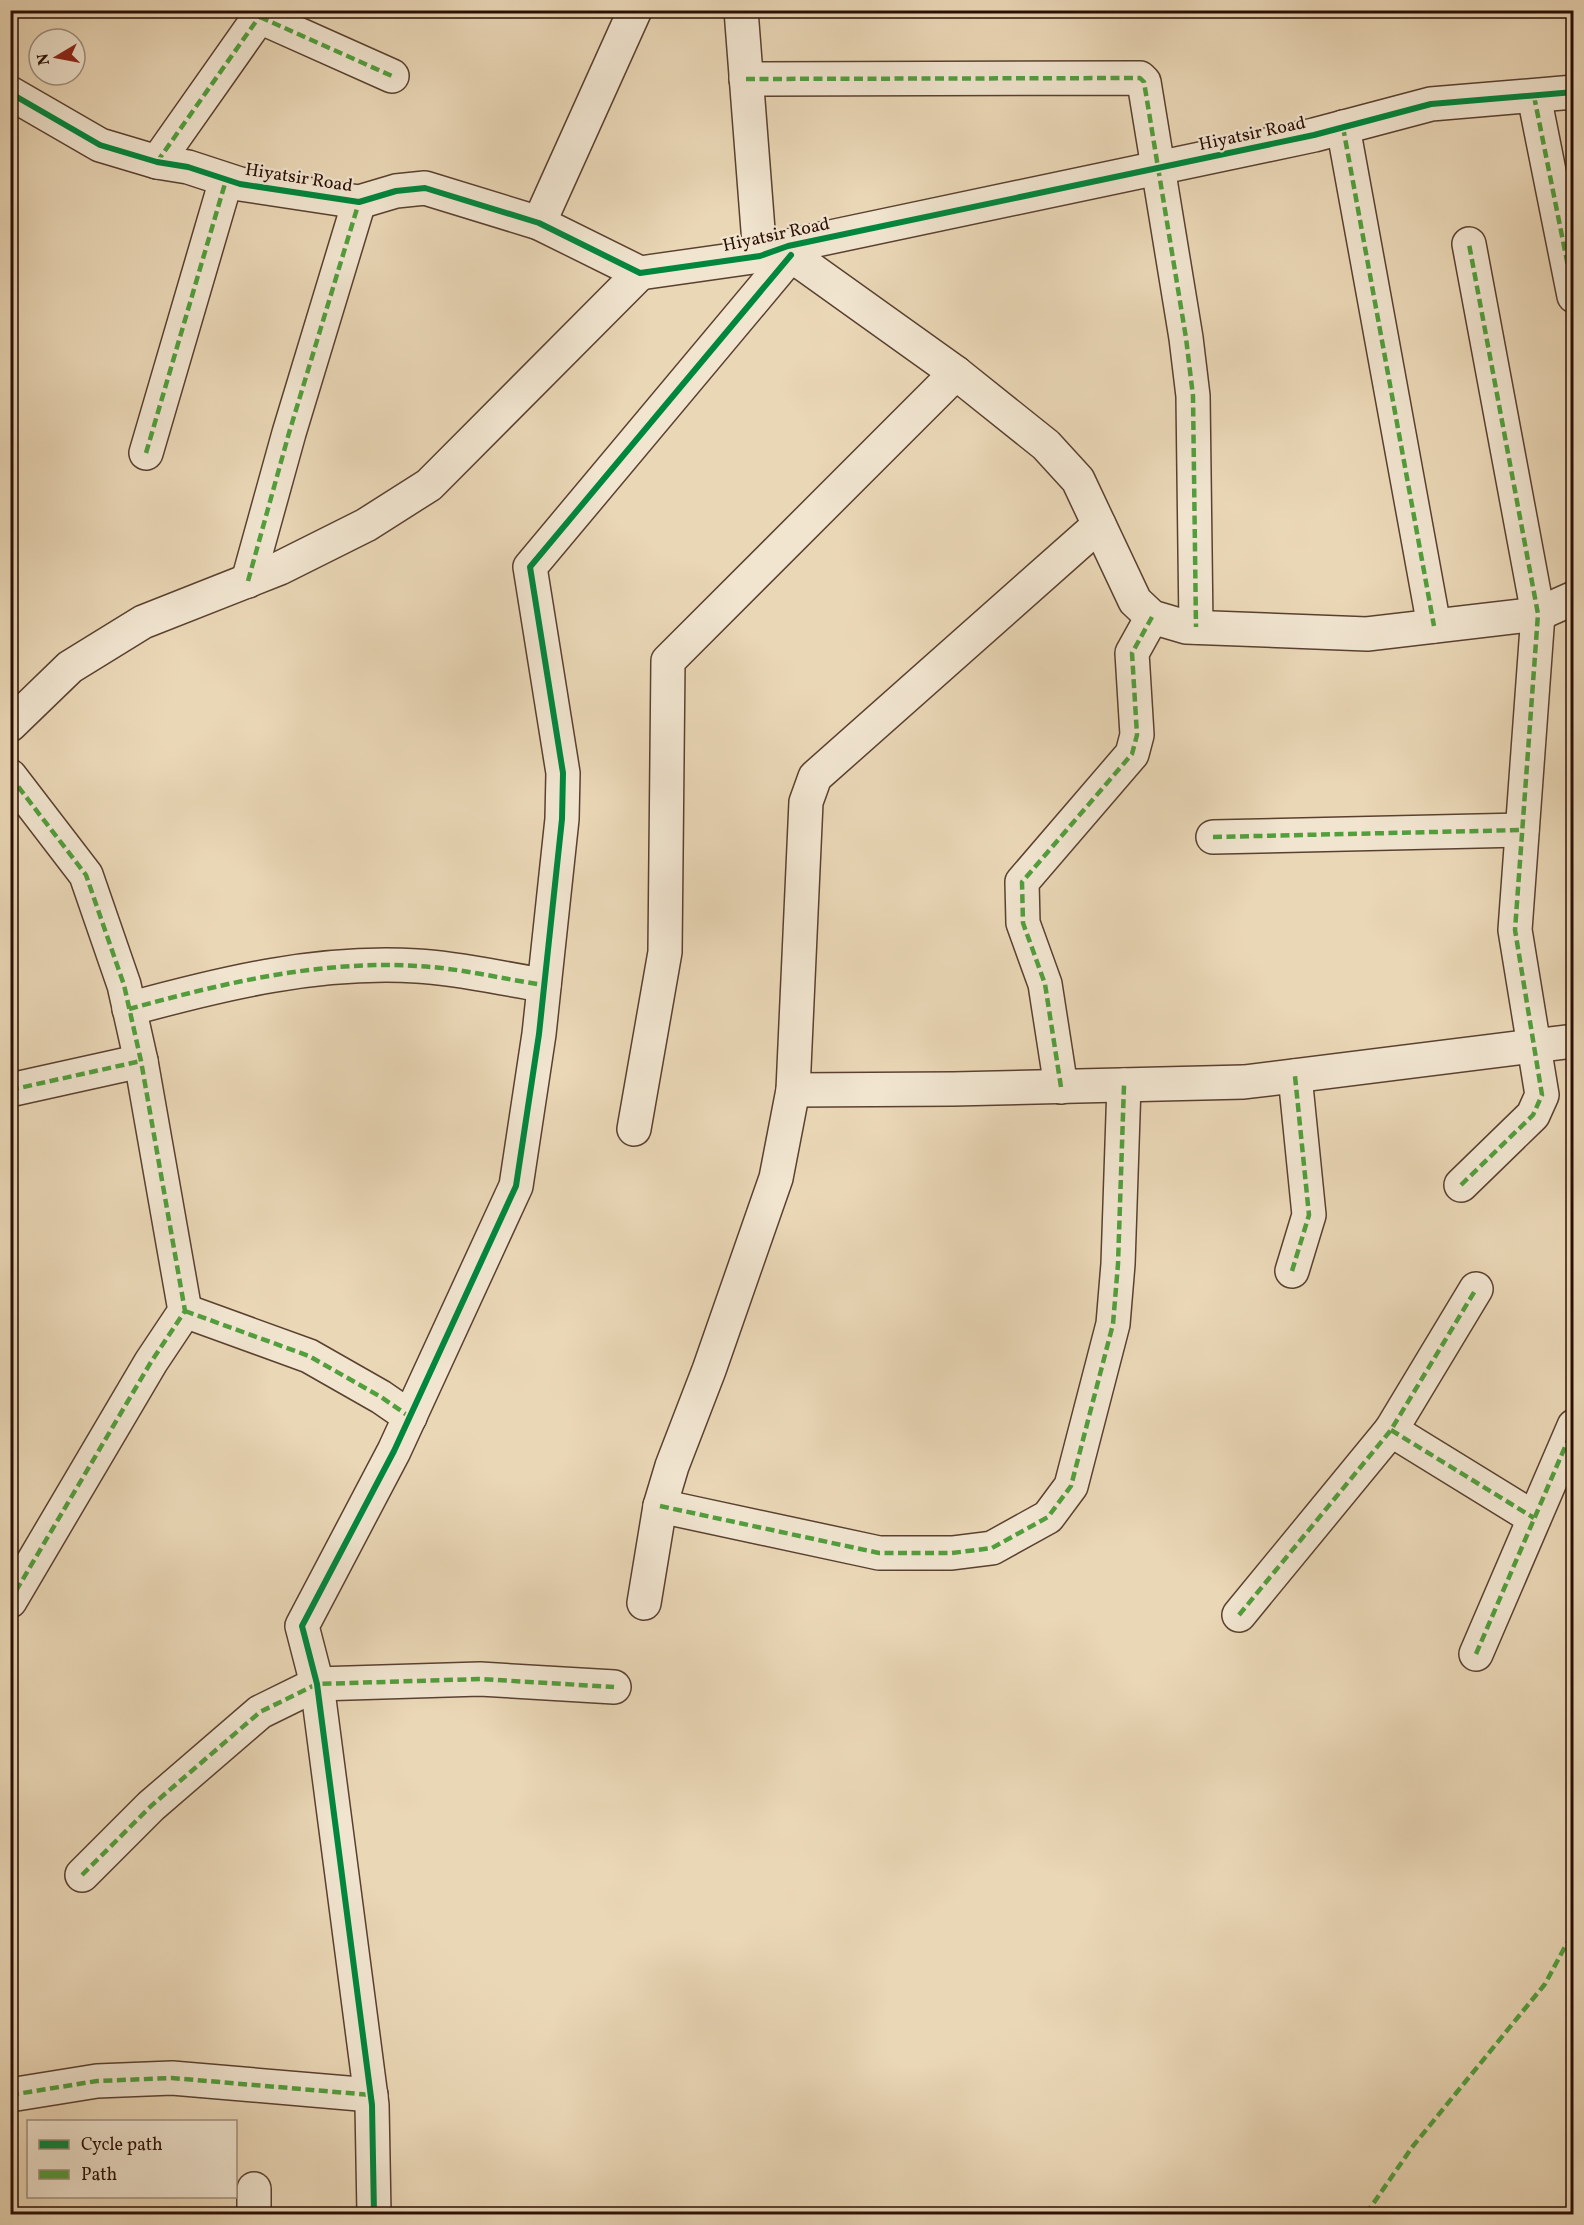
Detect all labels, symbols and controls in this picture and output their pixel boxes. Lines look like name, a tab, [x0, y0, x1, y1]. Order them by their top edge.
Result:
north arrow	[27, 27, 87, 87]
text: N	[32, 51, 56, 67]
street label: Hiyatsir Road	[1197, 111, 1308, 158]
street label: Hiyatsir Road	[243, 158, 354, 199]
street label: Hiyatsir Road	[721, 212, 832, 259]
legend	[27, 2120, 237, 2198]
text: Cycle path	[81, 2133, 163, 2158]
text: Path	[81, 2163, 117, 2188]

